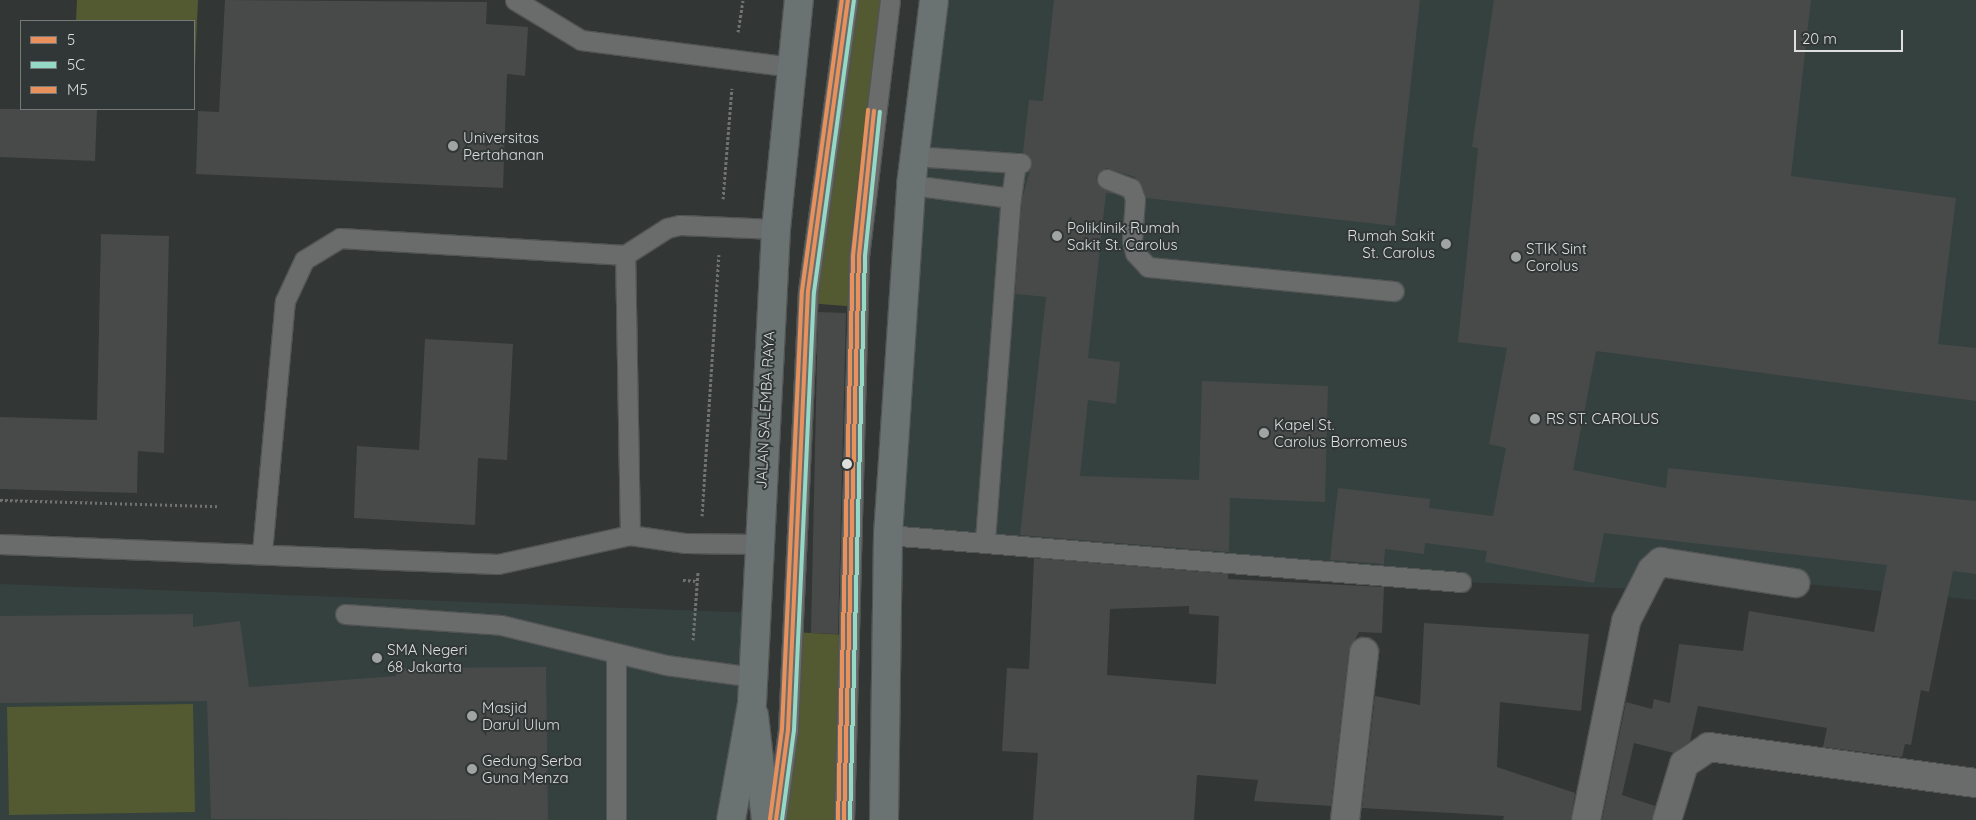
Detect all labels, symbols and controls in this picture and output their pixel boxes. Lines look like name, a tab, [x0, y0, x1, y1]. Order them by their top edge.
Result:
legend	[20, 20, 195, 110]
scale bar	[1796, 20, 1905, 52]
text: 20 m	[1802, 29, 1837, 48]
text: 5	[67, 30, 75, 49]
text: 5C	[67, 55, 85, 74]
text: M5	[67, 80, 88, 99]
place label: Universitas Pertahanan	[463, 128, 544, 163]
marker: Universitas Pertahanan	[447, 140, 459, 152]
place label: Poliklinik Rumah Sakit St. Carolus	[1067, 218, 1180, 253]
place label: Rumah Sakit St. Carolus	[1347, 226, 1435, 261]
marker: Poliklinik Rumah Sakit St. Carolus	[1051, 230, 1063, 242]
marker: Rumah Sakit St. Carolus	[1439, 237, 1453, 251]
place label: STIK Sint Corolus	[1526, 239, 1587, 274]
marker: STIK Sint Corolus	[1510, 251, 1522, 263]
street label: JALAN SALEMBA RAYA	[752, 331, 778, 489]
place label: RS ST. CAROLUS	[1546, 410, 1659, 428]
marker: RS ST. CAROLUS	[1528, 412, 1542, 426]
place label: Kapel St. Carolus Borromeus	[1274, 415, 1407, 450]
marker: Kapel St. Carolus Borromeus	[1258, 427, 1270, 439]
unlabelled marker	[842, 459, 852, 469]
place label: SMA Negeri 68 Jakarta	[387, 640, 467, 675]
marker: SMA Negeri 68 Jakarta	[371, 652, 383, 664]
place label: Masjid Darul Ulum	[482, 698, 560, 733]
marker: Masjid Darul Ulum	[466, 710, 478, 722]
place label: Gedung Serba Guna Menza	[482, 751, 582, 786]
marker: Gedung Serba Guna Menza	[466, 763, 478, 775]

